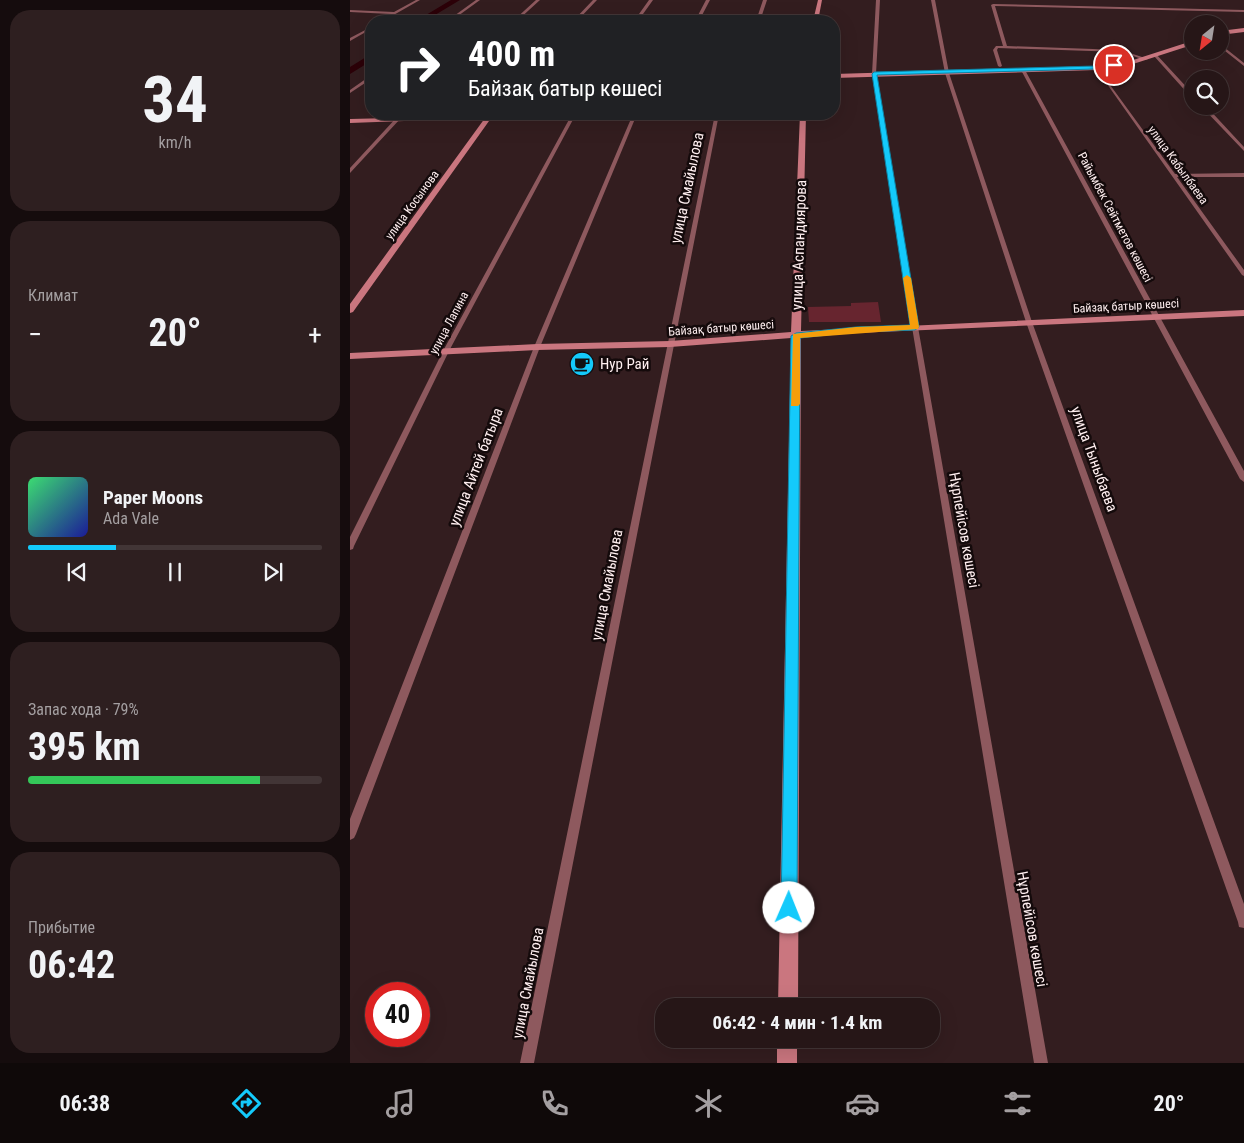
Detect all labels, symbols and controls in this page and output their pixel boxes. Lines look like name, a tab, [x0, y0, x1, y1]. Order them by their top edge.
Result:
north arrow	[1184, 15, 1229, 60]
map controls	[1184, 15, 1229, 115]
text: 400 m	[468, 34, 555, 75]
icon: right	[385, 35, 450, 100]
pin	[1093, 44, 1135, 86]
icon: arrive	[1100, 51, 1128, 79]
text: 34	[142, 62, 208, 138]
button: search	[1184, 70, 1229, 115]
text: Байзақ батыр көшесі	[468, 76, 662, 101]
street label: улица Кабылбаева	[1145, 123, 1211, 207]
street label: улица Смайылова	[666, 131, 708, 245]
text: km/h	[159, 133, 191, 152]
street label: Райымбек Сейтметов көшесі	[1075, 150, 1155, 284]
street label: улица Косынова	[382, 168, 442, 242]
street label: улица Аспандиярова	[788, 180, 810, 310]
text: Климат	[28, 286, 78, 305]
street label: улица Лапина	[427, 289, 471, 357]
street label: Байзақ батыр көшесі	[1073, 296, 1179, 316]
text: 20°	[148, 311, 202, 355]
street label: Байзақ батыр көшесі	[668, 317, 774, 339]
text: −	[28, 318, 42, 351]
text: +	[308, 318, 322, 351]
cafe icon: Нур Рай	[569, 351, 595, 377]
place label: Нур Рай	[600, 355, 649, 373]
street label: улица Тыныбаева	[1067, 404, 1121, 514]
street label: улица Айтей батыра	[445, 405, 507, 529]
street label: Нұрпейісов көшесі	[945, 471, 983, 589]
text: Paper Moons	[103, 486, 203, 509]
text: Ada Vale	[103, 509, 159, 528]
street label: улица Смайылова	[587, 528, 627, 642]
icon: previous	[63, 558, 91, 586]
icon: pause	[161, 558, 189, 586]
icon: next	[259, 558, 287, 586]
text: Запас хода · 79%	[28, 700, 139, 719]
text: 395 km	[28, 725, 141, 769]
street label: Нұрпейісов көшесі	[1013, 870, 1051, 988]
position arrow	[762, 881, 814, 933]
text: Прибытие	[28, 918, 95, 937]
street label: улица Смайылова	[508, 926, 548, 1040]
text: 06:42	[28, 943, 115, 987]
speed limit sign: 40	[365, 982, 430, 1047]
text: 06:42 · 4 мин · 1.4 km	[713, 1011, 882, 1034]
icon: directions	[229, 1086, 264, 1121]
icon: music	[383, 1086, 418, 1121]
icon: phone	[537, 1086, 572, 1121]
icon: climate	[691, 1086, 726, 1121]
icon: car	[845, 1086, 880, 1121]
icon: filters	[1000, 1086, 1035, 1121]
text: 06:38	[60, 1091, 110, 1116]
text: 20°	[1154, 1091, 1184, 1116]

